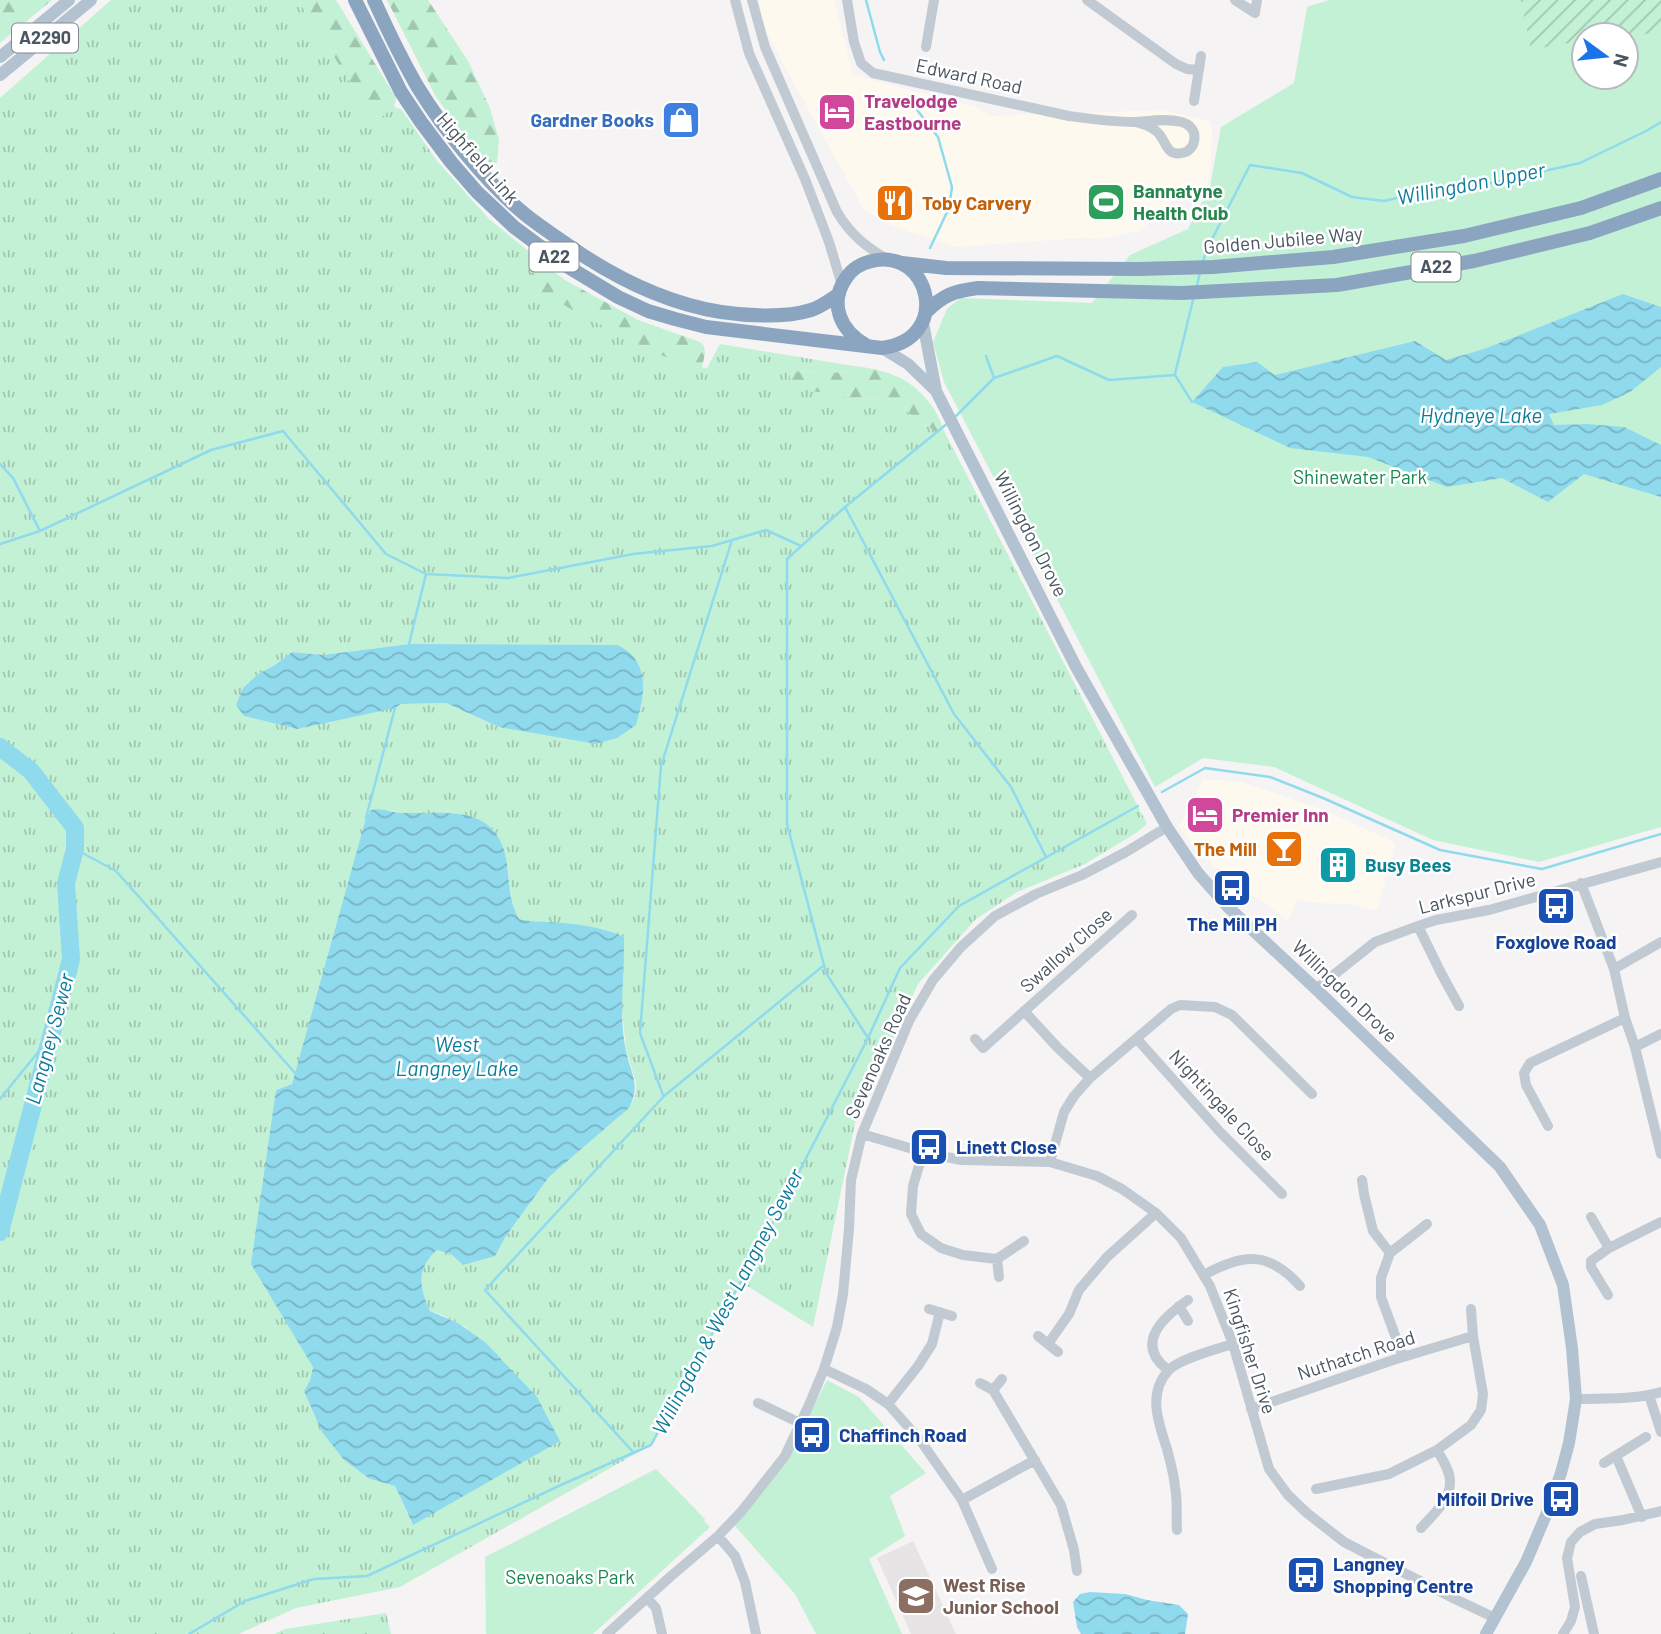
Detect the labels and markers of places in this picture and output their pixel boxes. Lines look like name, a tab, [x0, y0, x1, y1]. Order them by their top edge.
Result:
place label: Travelodge Eastbourne	[864, 89, 962, 134]
hotel icon: Travelodge Eastbourne	[816, 91, 858, 133]
shop icon: Gardner Books	[660, 99, 702, 141]
place label: Gardner Books	[530, 108, 654, 131]
place label: Bannatyne Health Club	[1133, 179, 1229, 224]
sports icon: Bannatyne Health Club	[1085, 181, 1127, 223]
restaurant icon: Toby Carvery	[874, 182, 916, 224]
place label: Toby Carvery	[922, 191, 1032, 214]
hotel icon: Premier Inn	[1184, 794, 1226, 836]
place label: Premier Inn	[1232, 803, 1329, 826]
bar icon: The Mill	[1263, 828, 1305, 870]
place label: The Mill	[1194, 837, 1257, 860]
building icon: Busy Bees	[1317, 844, 1359, 886]
place label: Busy Bees	[1365, 853, 1451, 876]
bus stop icon: The Mill PH	[1211, 867, 1253, 909]
bus stop icon: Foxglove Road	[1535, 885, 1577, 927]
place label: The Mill PH	[1187, 912, 1277, 935]
place label: Foxglove Road	[1496, 930, 1616, 953]
bus stop icon: Linett Close	[908, 1126, 950, 1168]
place label: Linett Close	[956, 1135, 1057, 1158]
bus stop icon: Chaffinch Road	[791, 1414, 833, 1456]
place label: Chaffinch Road	[839, 1423, 967, 1446]
bus stop icon: Milfoil Drive	[1540, 1478, 1582, 1520]
place label: Milfoil Drive	[1437, 1487, 1534, 1510]
place label: Langney Shopping Centre	[1333, 1552, 1473, 1597]
bus stop icon: Langney Shopping Centre	[1285, 1554, 1327, 1596]
place label: West Rise Junior School	[943, 1573, 1059, 1618]
school or university icon: West Rise Junior School	[895, 1575, 937, 1617]

